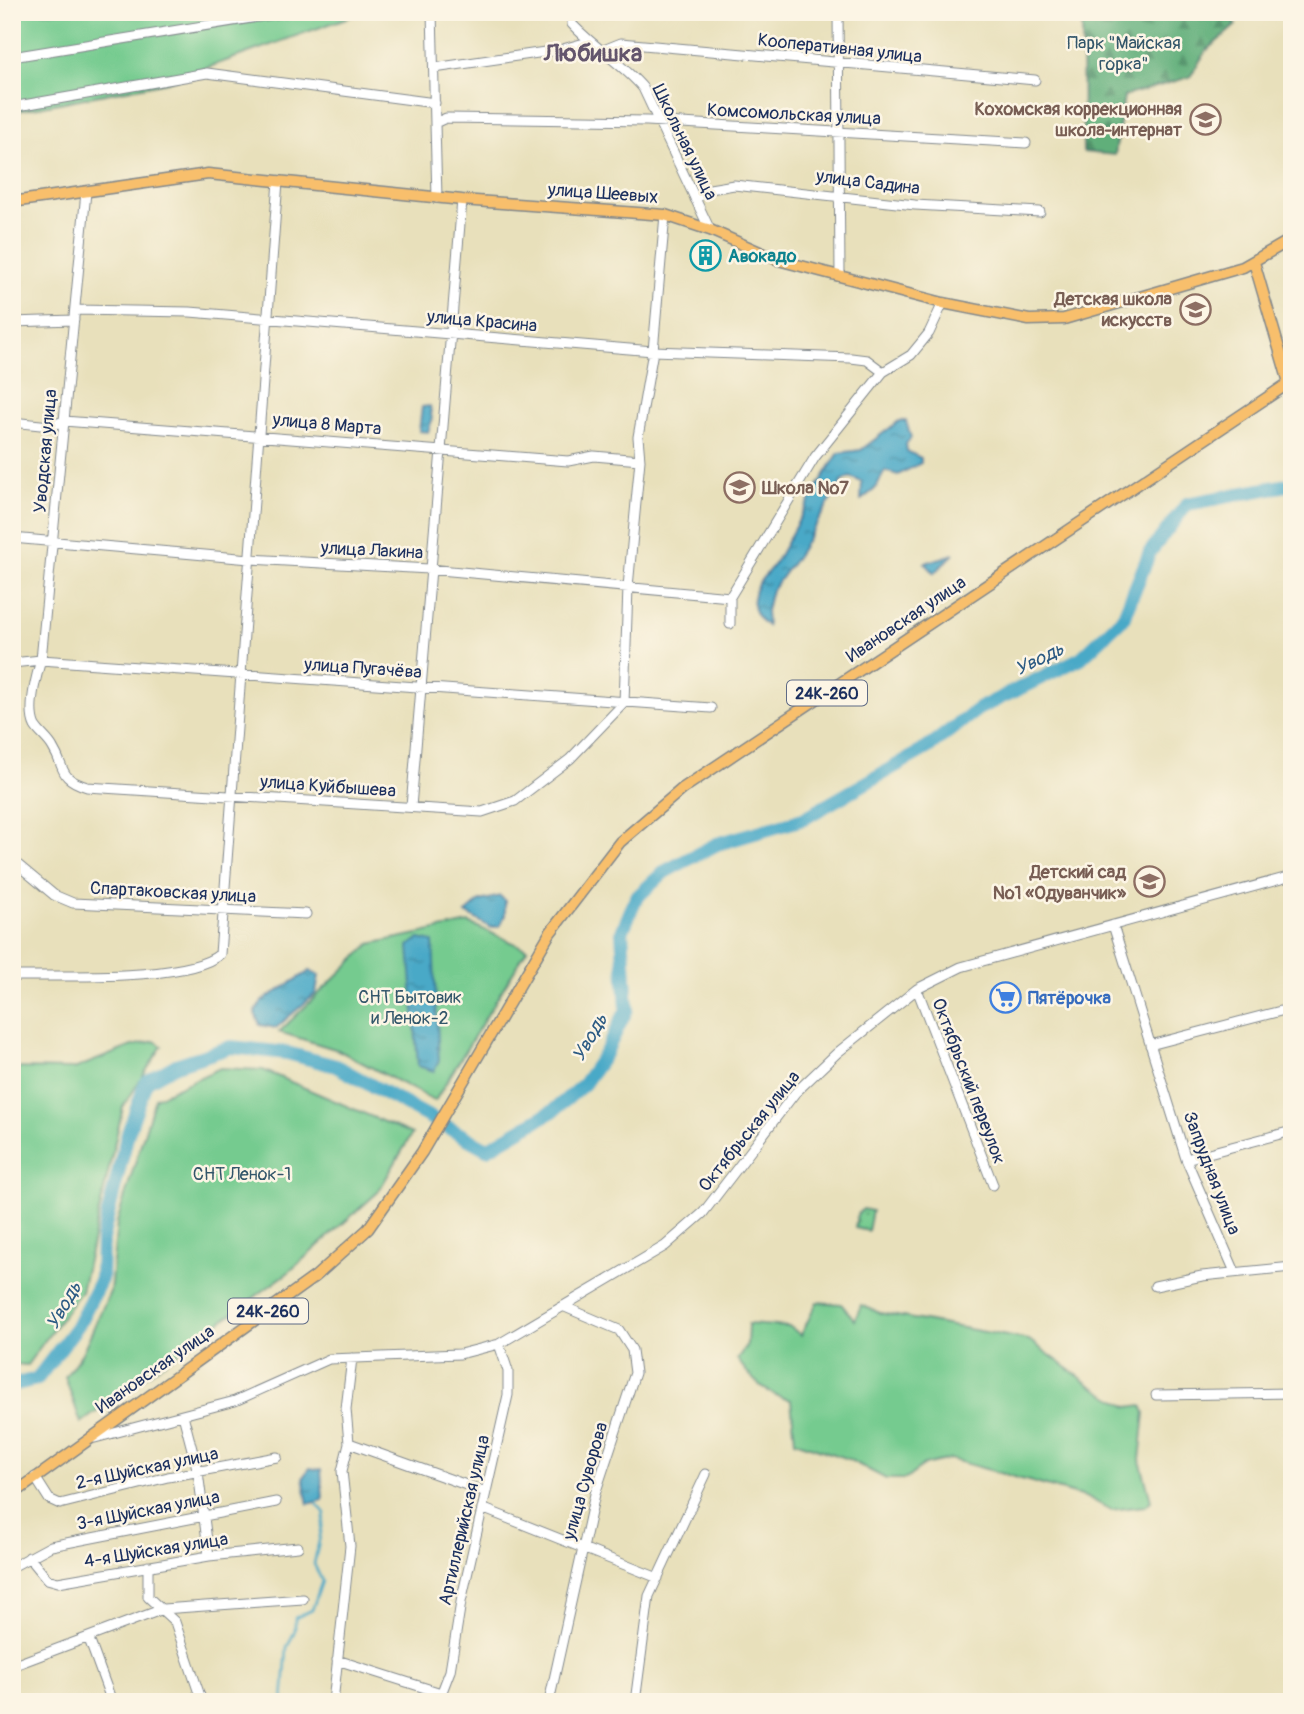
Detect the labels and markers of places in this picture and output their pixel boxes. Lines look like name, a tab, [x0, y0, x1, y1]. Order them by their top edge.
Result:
place label: Кохомская коррекционная школа-интернат	[974, 98, 1183, 142]
school or university icon: Кохомская коррекционная школа-интернат	[1188, 102, 1222, 136]
building icon: Авокадо	[688, 239, 722, 273]
place label: Авокадо	[728, 245, 797, 268]
place label: Детская школа искусств	[1054, 288, 1173, 332]
school or university icon: Детская школа искусств	[1178, 292, 1212, 326]
school or university icon: Школа №7	[722, 471, 756, 505]
place label: Школа №7	[761, 477, 849, 500]
place label: Детский сад №1 «Одуванчик»	[993, 861, 1127, 905]
school or university icon: Детский сад №1 «Одуванчик»	[1132, 865, 1166, 899]
supermarket icon: Пятёрочка	[988, 981, 1022, 1015]
place label: Пятёрочка	[1028, 987, 1112, 1010]

